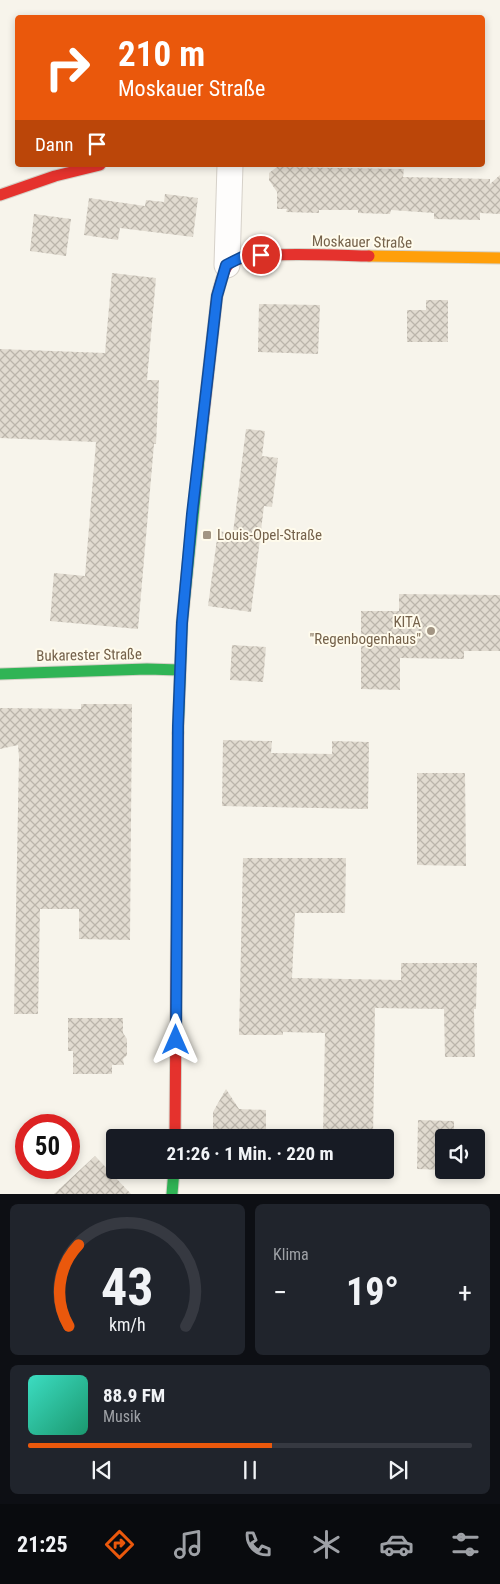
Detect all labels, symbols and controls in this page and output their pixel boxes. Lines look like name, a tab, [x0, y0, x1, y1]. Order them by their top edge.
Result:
text: 210 m	[118, 34, 205, 75]
icon: right	[35, 35, 100, 100]
text: Moskauer Straße	[118, 76, 265, 101]
icon: arrive	[83, 130, 111, 158]
text: Dann	[35, 133, 73, 156]
street label: Moskauer Straße	[312, 232, 412, 252]
pin	[240, 234, 282, 276]
icon: arrive	[247, 241, 275, 269]
place label: Louis-Opel-Straße	[217, 526, 322, 544]
marker: Louis-Opel-Straße	[201, 529, 213, 541]
place label: KITA "Regenbogenhaus"	[310, 613, 421, 648]
marker: KITA "Regenbogenhaus"	[425, 625, 437, 637]
street label: Bukarester Straße	[36, 645, 142, 665]
position arrow	[149, 1013, 201, 1065]
speed limit sign: 50	[15, 1114, 80, 1179]
map controls	[435, 1129, 485, 1179]
button: sound	[435, 1129, 485, 1179]
text: 21:26 · 1 Min. · 220 m	[166, 1142, 334, 1165]
text: Klima	[273, 1245, 309, 1264]
text: 43	[101, 1257, 154, 1318]
text: 19°	[346, 1270, 399, 1314]
text: −	[273, 1276, 287, 1309]
text: +	[458, 1276, 472, 1309]
text: km/h	[109, 1314, 146, 1335]
text: 88.9 FM	[103, 1384, 165, 1407]
text: Musik	[103, 1407, 141, 1426]
icon: previous	[88, 1456, 116, 1484]
icon: pause	[236, 1456, 264, 1484]
icon: next	[384, 1456, 412, 1484]
icon: directions	[102, 1527, 137, 1562]
icon: music	[171, 1527, 206, 1562]
icon: phone	[240, 1527, 275, 1562]
icon: climate	[309, 1527, 344, 1562]
icon: car	[379, 1527, 414, 1562]
icon: filters	[448, 1527, 483, 1562]
text: 21:25	[17, 1532, 68, 1557]

